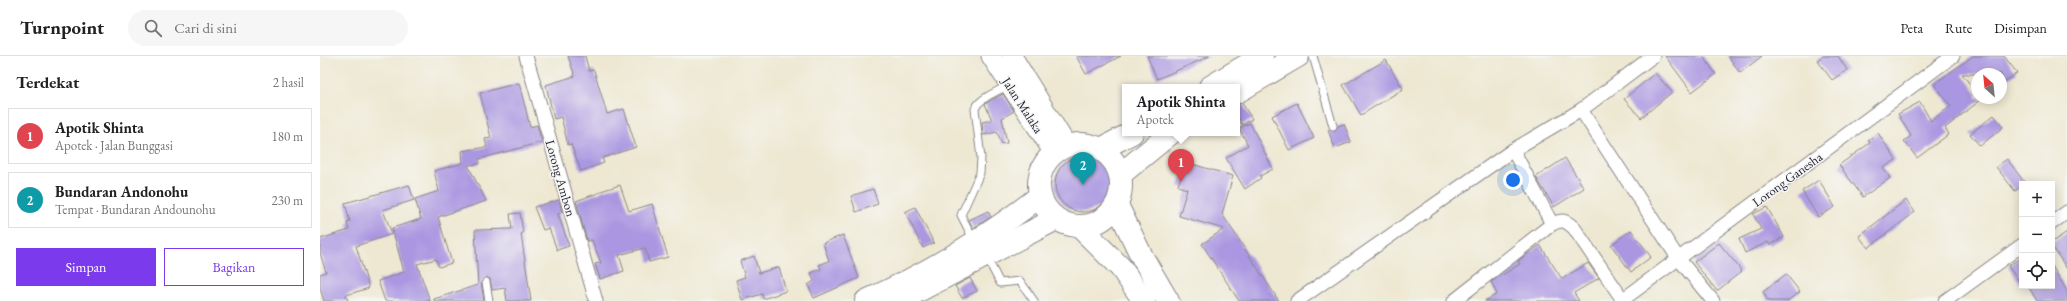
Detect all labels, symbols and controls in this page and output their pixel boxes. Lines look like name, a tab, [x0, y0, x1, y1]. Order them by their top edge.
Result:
search box	[128, 10, 408, 46]
text: Turnpoint	[20, 15, 104, 40]
icon: search	[142, 17, 164, 39]
text: Cari di sini	[174, 18, 237, 37]
text: Peta	[1901, 19, 1923, 37]
text: Rute	[1945, 19, 1972, 37]
text: Disimpan	[1994, 19, 2047, 37]
north arrow	[1971, 68, 2007, 104]
text: Terdekat	[16, 71, 79, 93]
street label: Jalan Malaka	[998, 73, 1047, 137]
text: 2 hasil	[273, 74, 304, 91]
popup	[1122, 84, 1240, 136]
text: Apotik Shinta	[1137, 92, 1225, 111]
text: Apotek	[1137, 111, 1174, 128]
text: Apotik Shinta	[55, 118, 144, 137]
text: 1	[27, 128, 33, 145]
text: 180 m	[272, 128, 303, 145]
text: Apotek · Jalan Bunggasi	[55, 137, 173, 154]
street label: Lorong Ambon	[541, 138, 580, 219]
street label: Lorong Ganesha	[1749, 148, 1826, 211]
pin: 1	[1168, 149, 1194, 182]
pin: 2	[1070, 152, 1096, 185]
your location	[1503, 170, 1523, 190]
map controls	[2019, 181, 2055, 289]
button: +	[2019, 181, 2055, 217]
text: Bundaran Andonohu	[55, 182, 188, 201]
text: 2	[27, 192, 33, 209]
text: 230 m	[272, 192, 303, 209]
text: Tempat · Bundaran Andounohu	[55, 201, 216, 218]
button: −	[2019, 217, 2055, 253]
button: Simpan	[16, 248, 156, 286]
button: Bagikan	[164, 248, 304, 286]
button: locate	[2019, 253, 2055, 289]

